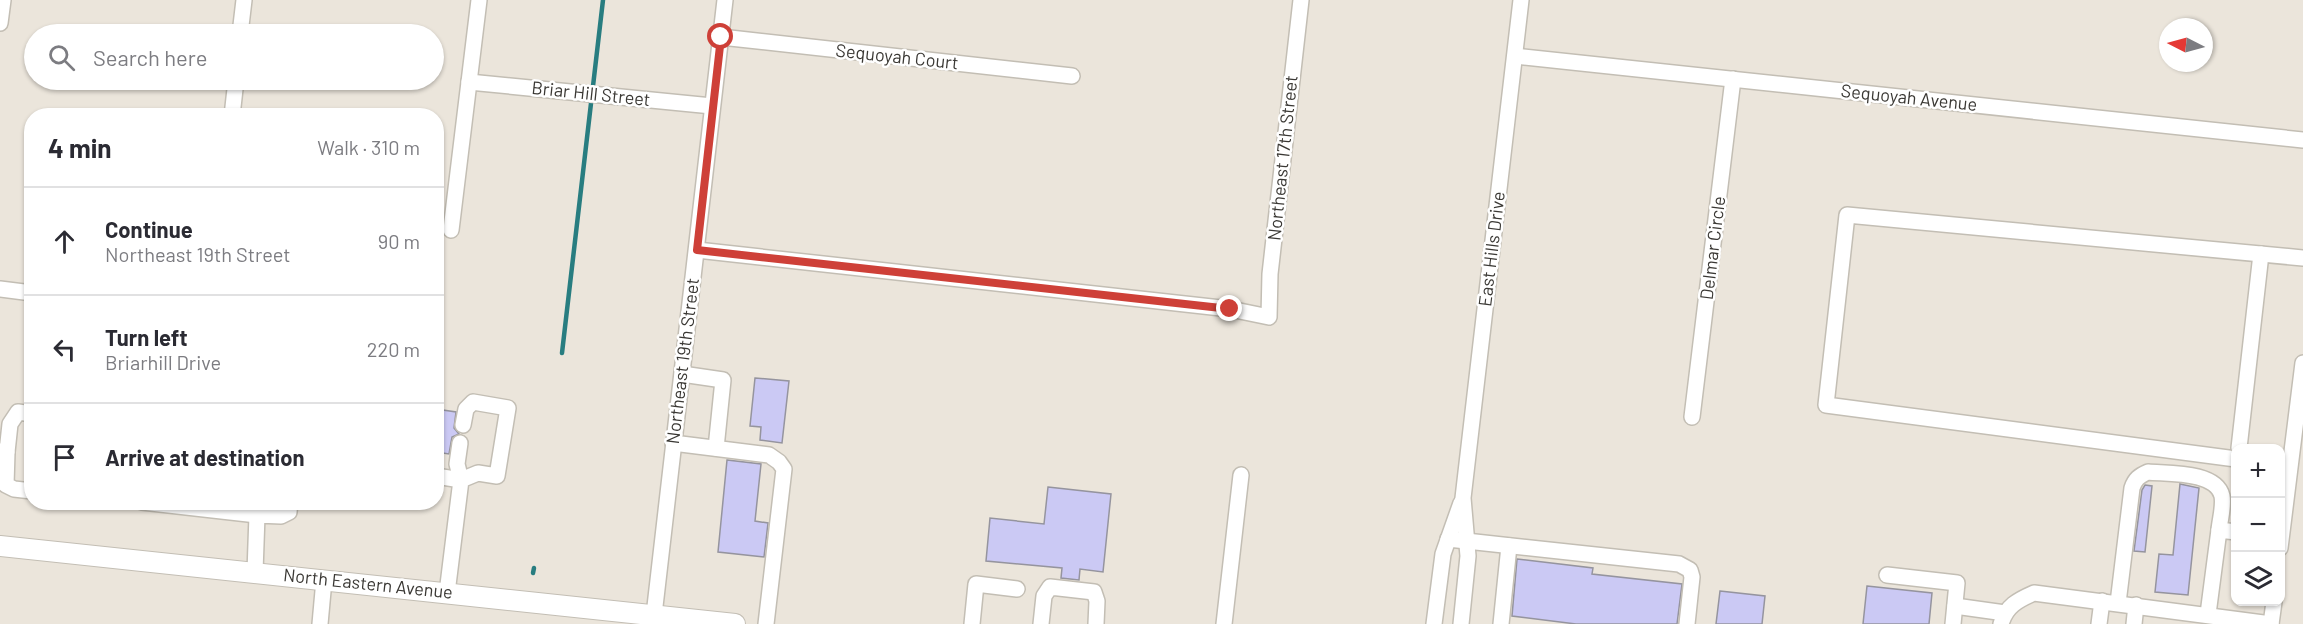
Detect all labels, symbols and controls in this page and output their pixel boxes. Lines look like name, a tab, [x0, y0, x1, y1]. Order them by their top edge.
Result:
north arrow	[2159, 18, 2213, 72]
route start	[707, 23, 733, 49]
search box	[24, 24, 444, 90]
street label: Sequoyah Court	[835, 39, 960, 73]
icon: search	[45, 41, 78, 74]
text: Search here	[93, 44, 207, 70]
street label: Northeast 17th Street	[1262, 74, 1302, 242]
street label: Briar Hill Street	[531, 76, 652, 110]
street label: Sequoyah Avenue	[1840, 79, 1978, 115]
text: 4 min	[48, 132, 112, 163]
text: Walk · 310 m	[317, 135, 420, 159]
street label: East Hills Drive	[1473, 190, 1509, 308]
street label: Delmar Circle	[1695, 195, 1729, 301]
text: Continue	[105, 216, 193, 242]
icon: ahead	[48, 225, 81, 258]
text: 90 m	[378, 229, 420, 253]
text: Northeast 19th Street	[105, 242, 291, 266]
street label: Northeast 19th Street	[661, 277, 703, 445]
route end	[1216, 295, 1242, 321]
text: Turn left	[105, 324, 188, 350]
icon: left	[48, 333, 81, 366]
text: 220 m	[367, 337, 420, 361]
text: Briarhill Drive	[105, 350, 221, 374]
icon: arrive	[48, 441, 81, 474]
text: Arrive at destination	[105, 444, 304, 470]
map controls	[2231, 444, 2285, 606]
button: +	[2231, 444, 2285, 498]
button: −	[2231, 498, 2285, 552]
button: layers	[2231, 552, 2285, 606]
street label: North Eastern Avenue	[282, 563, 454, 603]

